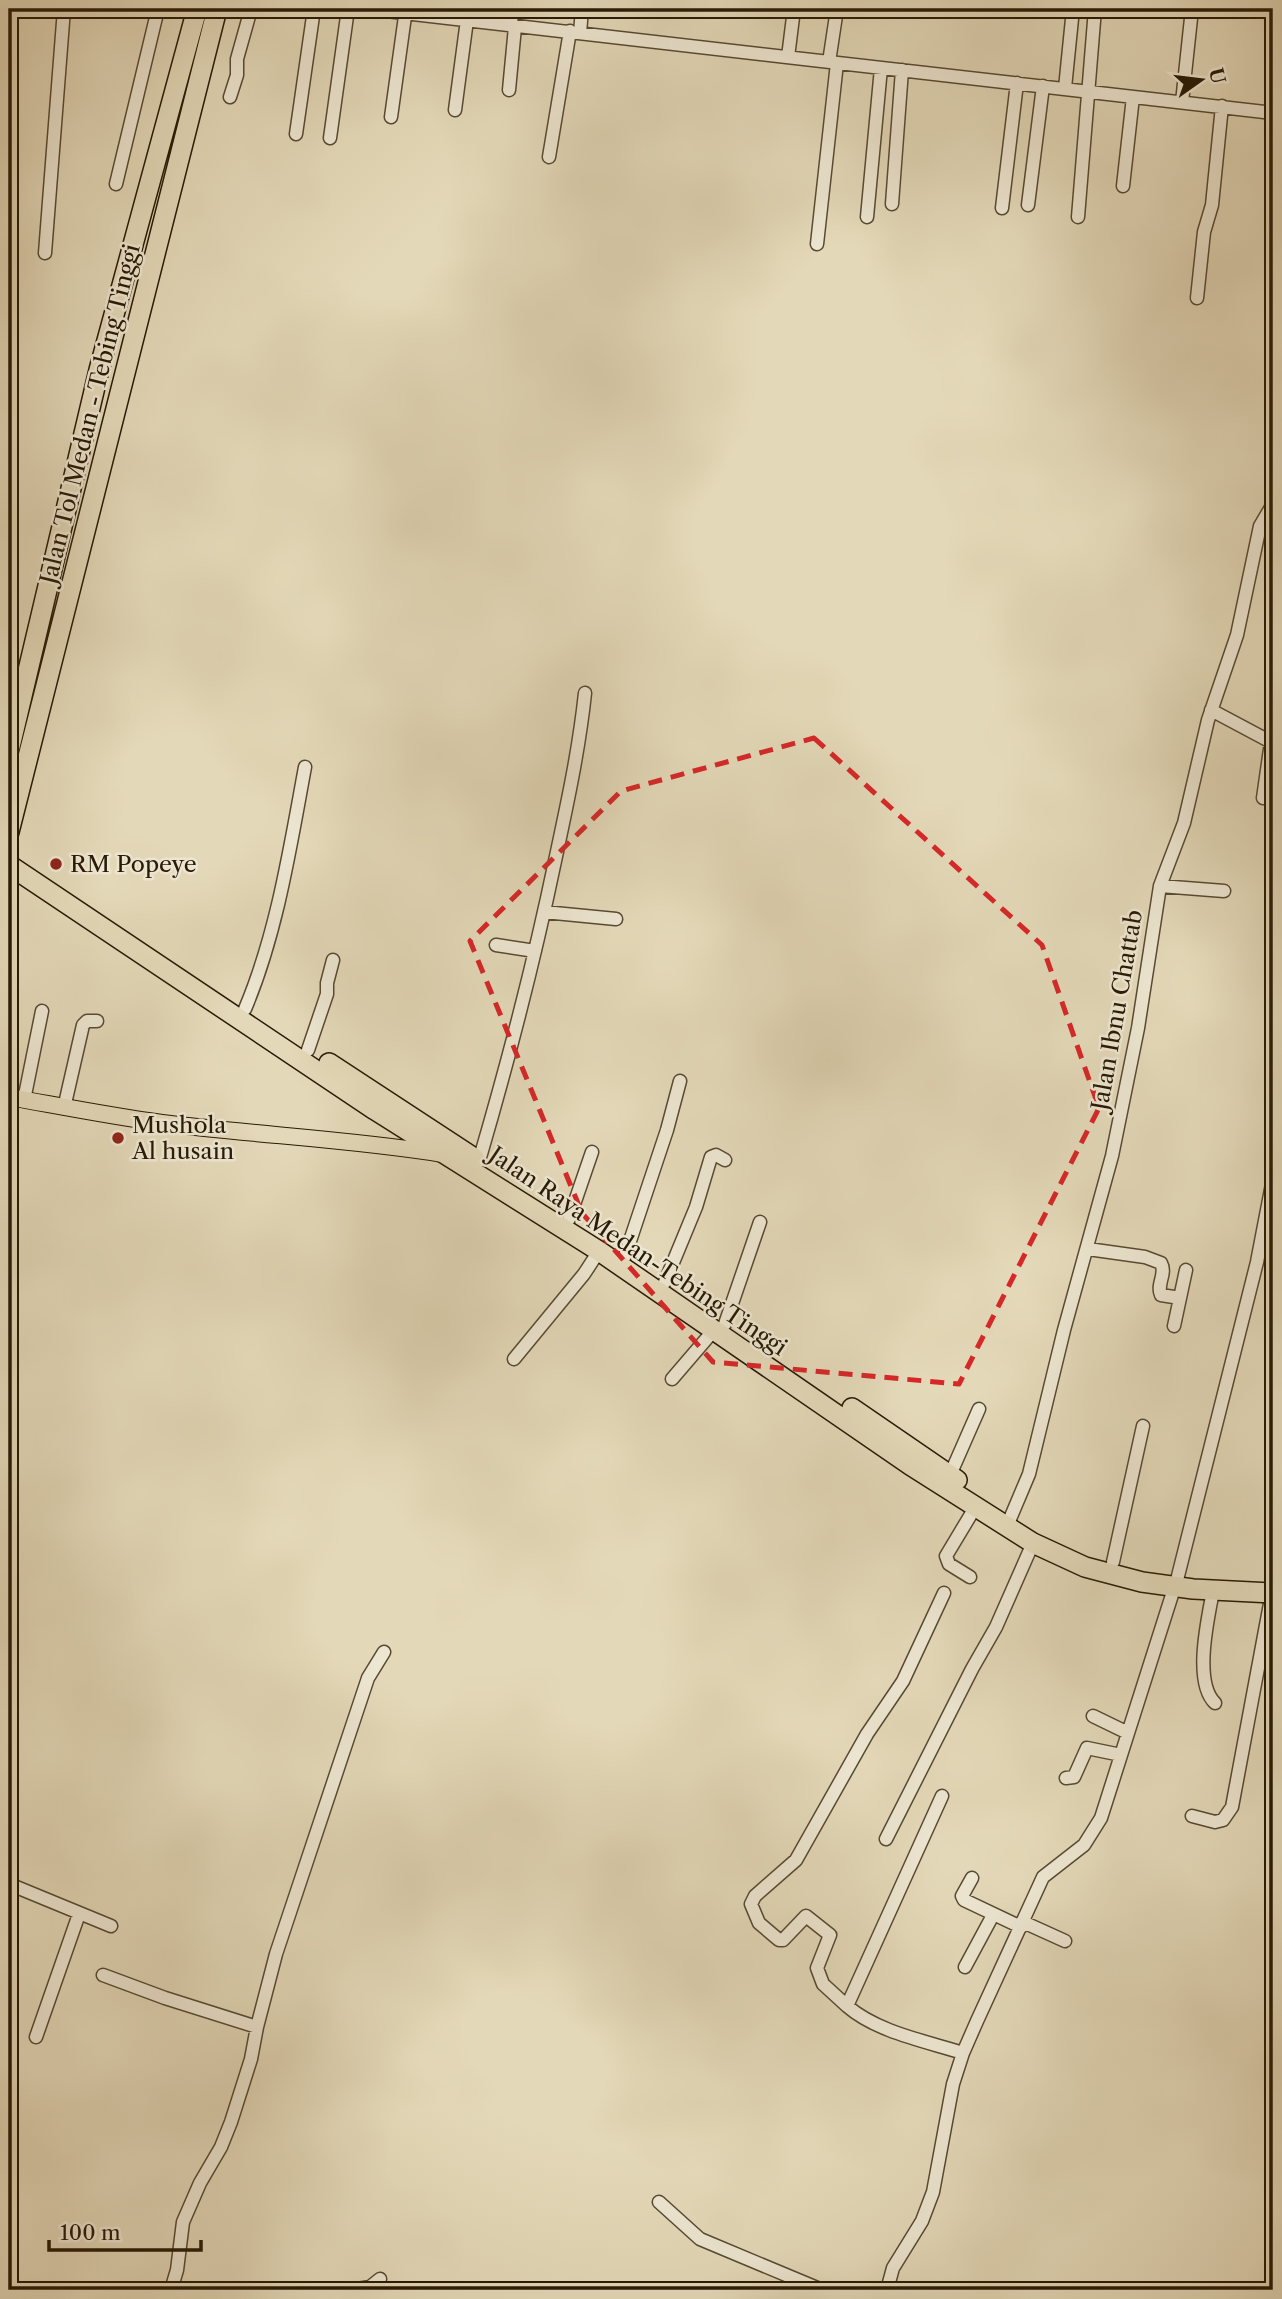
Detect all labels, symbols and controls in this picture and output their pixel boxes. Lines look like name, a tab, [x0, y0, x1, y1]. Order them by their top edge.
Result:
north arrow	[1166, 46, 1236, 116]
text: U	[1204, 66, 1230, 87]
street label: Jalan Tol Medan - Tebing Tinggi	[33, 241, 146, 590]
place label: RM Popeye	[70, 850, 197, 878]
marker: RM Popeye	[48, 856, 64, 872]
street label: Jalan Ibnu Chattab	[1085, 907, 1148, 1115]
place label: Mushola Al husain	[131, 1111, 234, 1165]
marker: Mushola Al husain	[110, 1130, 126, 1146]
street label: Jalan Raya Medan-Tebing Tinggi	[481, 1139, 792, 1361]
scale bar	[49, 2208, 201, 2252]
text: 100 m	[60, 2220, 121, 2245]

